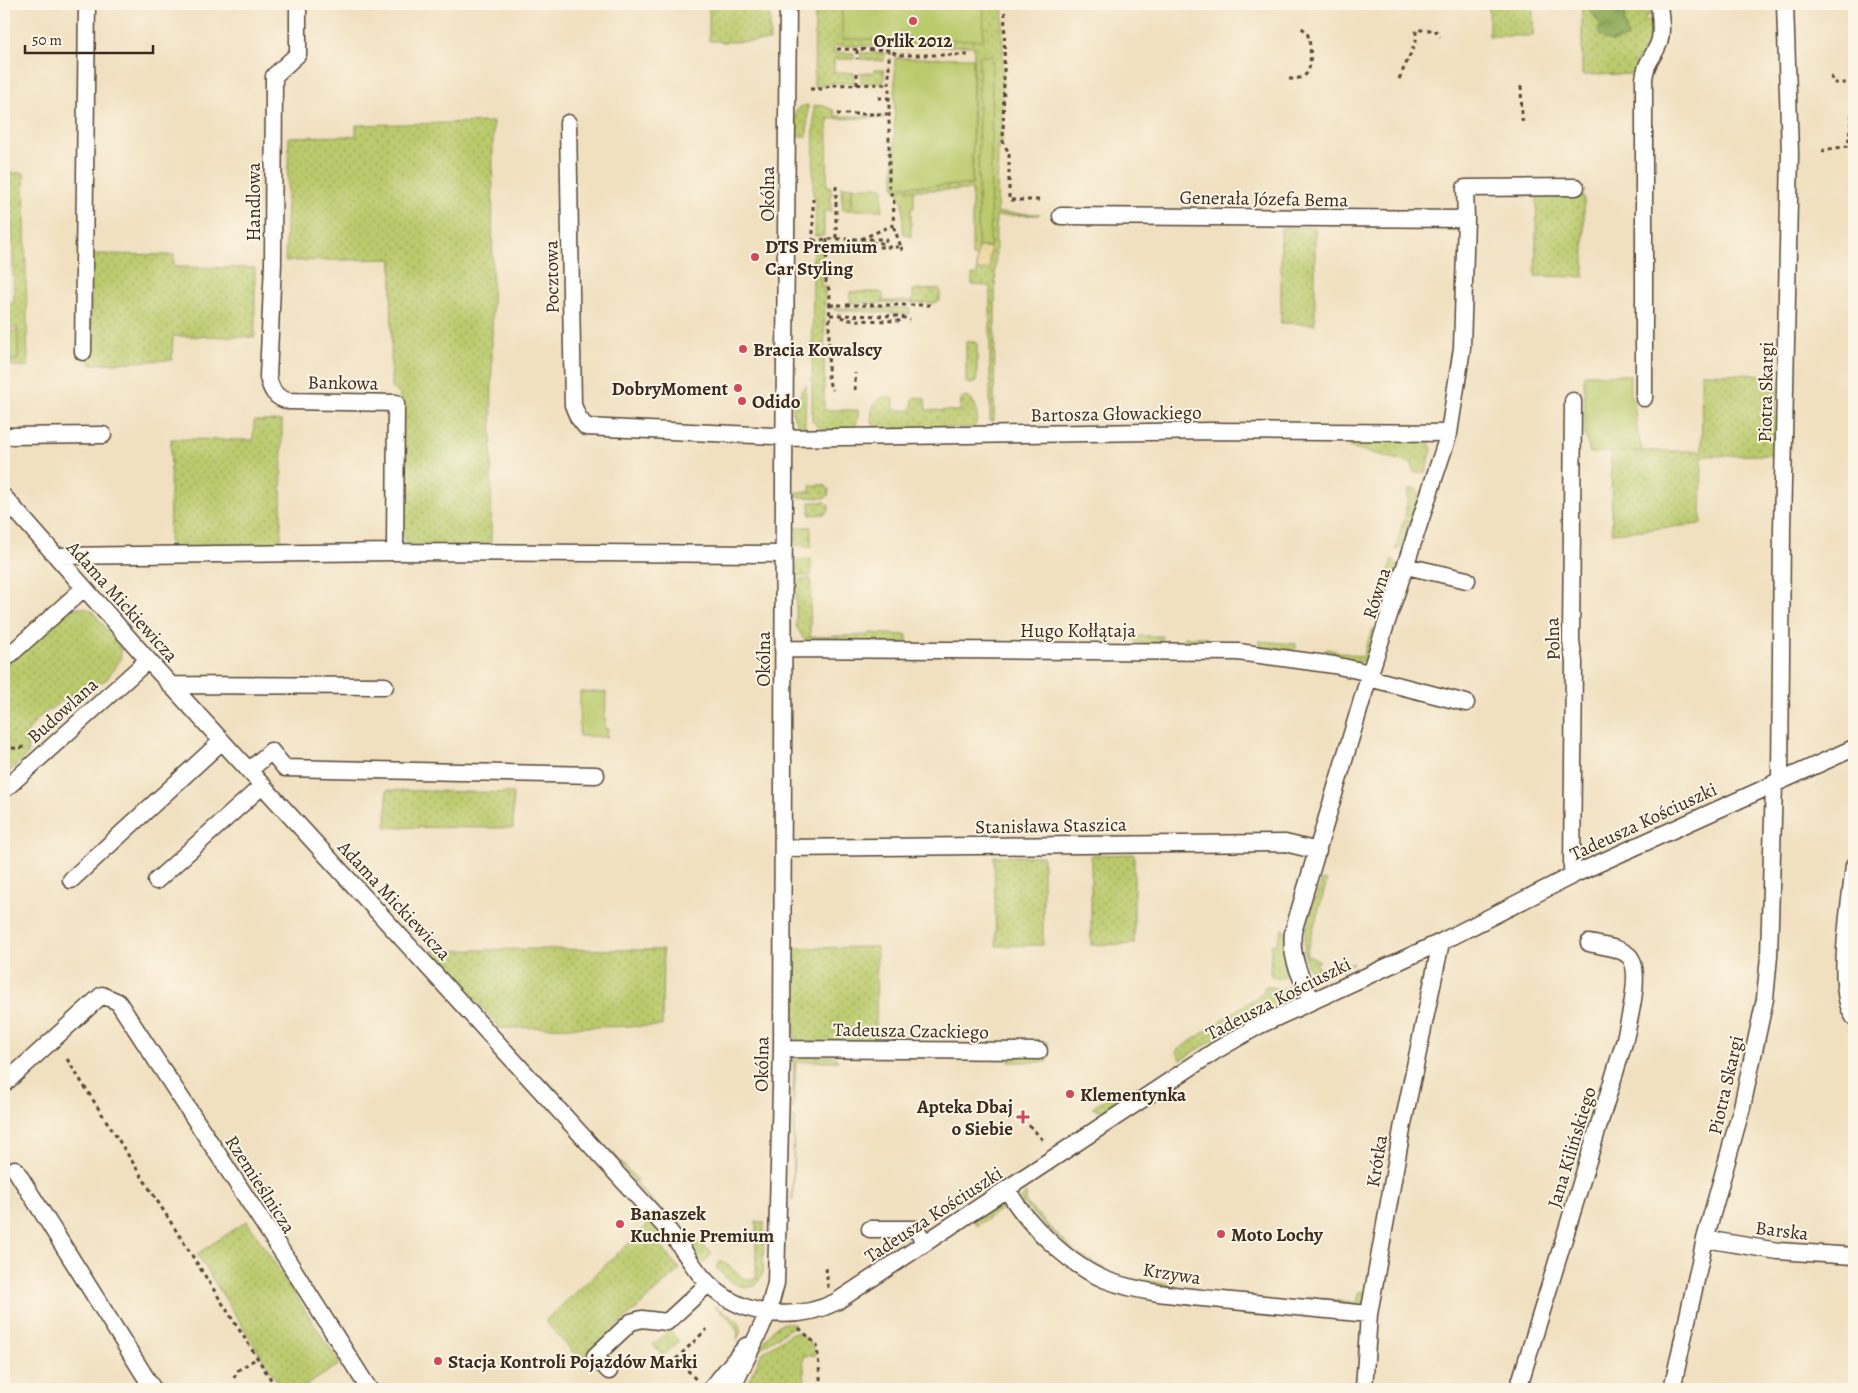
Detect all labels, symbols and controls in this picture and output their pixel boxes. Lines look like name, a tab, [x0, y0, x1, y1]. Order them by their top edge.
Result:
marker: Orlik 2012	[907, 15, 919, 27]
scale bar	[25, 22, 152, 54]
place label: Orlik 2012	[874, 28, 952, 54]
text: 50 m	[32, 30, 62, 50]
street label: Handlowa	[241, 162, 267, 242]
street label: Okólna	[755, 166, 781, 222]
street label: Generała Józefa Bema	[1179, 185, 1349, 213]
place label: DTS Premium Car Styling	[765, 234, 878, 282]
street label: Pocztowa	[538, 240, 566, 314]
marker: DTS Premium Car Styling	[749, 251, 761, 263]
place label: Bracia Kowalscy	[753, 337, 883, 363]
street label: Piotra Skargi	[1752, 341, 1780, 443]
marker: Bracia Kowalscy	[737, 343, 749, 355]
street label: Bankowa	[307, 369, 379, 397]
place label: DobryMoment	[612, 376, 729, 402]
marker: DobryMoment	[732, 382, 744, 394]
place label: Odido	[752, 389, 801, 415]
marker: Odido	[736, 395, 748, 407]
street label: Bartosza Głowackiego	[1030, 400, 1202, 428]
street label: Adama Mickiewicza	[60, 535, 184, 668]
street label: Równa	[1356, 564, 1398, 622]
street label: Polna	[1539, 617, 1567, 661]
street label: Hugo Kołłątaja	[1020, 618, 1136, 644]
street label: Okólna	[751, 631, 777, 687]
street label: Budowlana	[22, 672, 104, 750]
street label: Tadeusza Kościuszki	[1566, 776, 1721, 867]
street label: Stanisława Staszica	[975, 812, 1127, 840]
street label: Adama Mickiewicza	[331, 834, 457, 966]
street label: Tadeusza Kościuszki	[1201, 951, 1355, 1047]
street label: Tadeusza Czackiego	[833, 1017, 989, 1045]
street label: Piotra Skargi	[1702, 1033, 1750, 1137]
street label: Okólna	[749, 1036, 775, 1092]
place label: Klementynka	[1080, 1082, 1187, 1108]
street label: Jana Kilińskiego	[1541, 1084, 1603, 1211]
marker: Klementynka	[1064, 1088, 1076, 1100]
place label: Apteka Dbaj o Siebie	[916, 1094, 1013, 1142]
marker: Apteka Dbaj o Siebie	[1017, 1111, 1029, 1123]
street label: Rzemieślnicza	[219, 1130, 302, 1239]
street label: Krótka	[1360, 1133, 1394, 1189]
street label: Tadeusza Kościuszki	[860, 1160, 1008, 1269]
place label: Banaszek Kuchnie Premium	[630, 1201, 774, 1249]
street label: Barska	[1754, 1215, 1810, 1247]
marker: Banaszek Kuchnie Premium	[614, 1218, 626, 1230]
place label: Moto Lochy	[1231, 1222, 1324, 1248]
marker: Moto Lochy	[1215, 1228, 1227, 1240]
street label: Krzywa	[1141, 1257, 1203, 1291]
place label: Stacja Kontroli Pojazdów Marki	[448, 1349, 698, 1375]
marker: Stacja Kontroli Pojazdów Marki	[432, 1355, 444, 1367]

